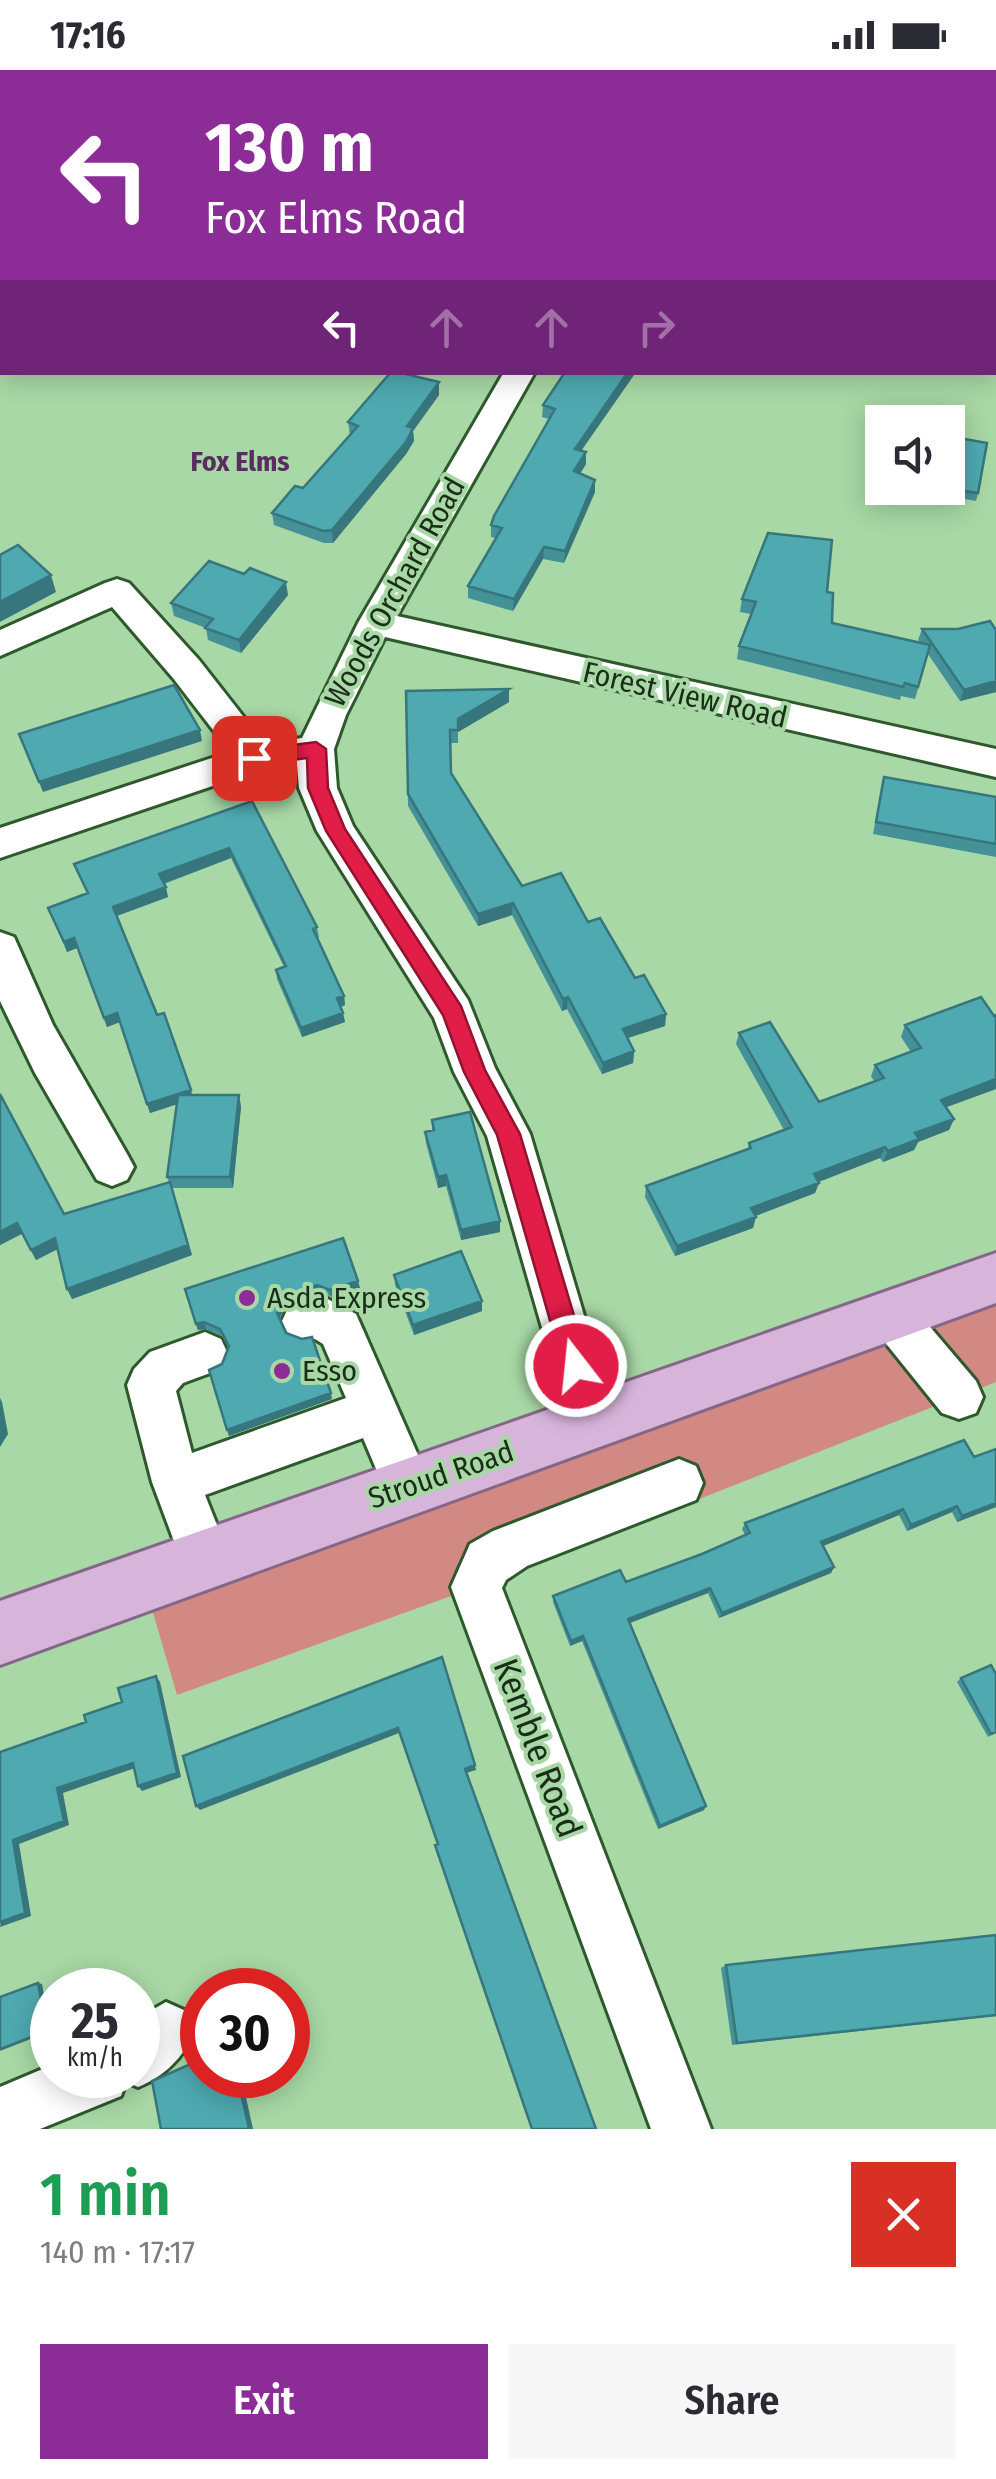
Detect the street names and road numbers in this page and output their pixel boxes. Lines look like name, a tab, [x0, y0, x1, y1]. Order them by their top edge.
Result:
street label: Woods Orchard Road	[317, 471, 473, 713]
street label: Forest View Road	[579, 654, 791, 736]
street label: Stroud Road	[364, 1433, 518, 1517]
street label: Kemble Road	[485, 1653, 591, 1843]

